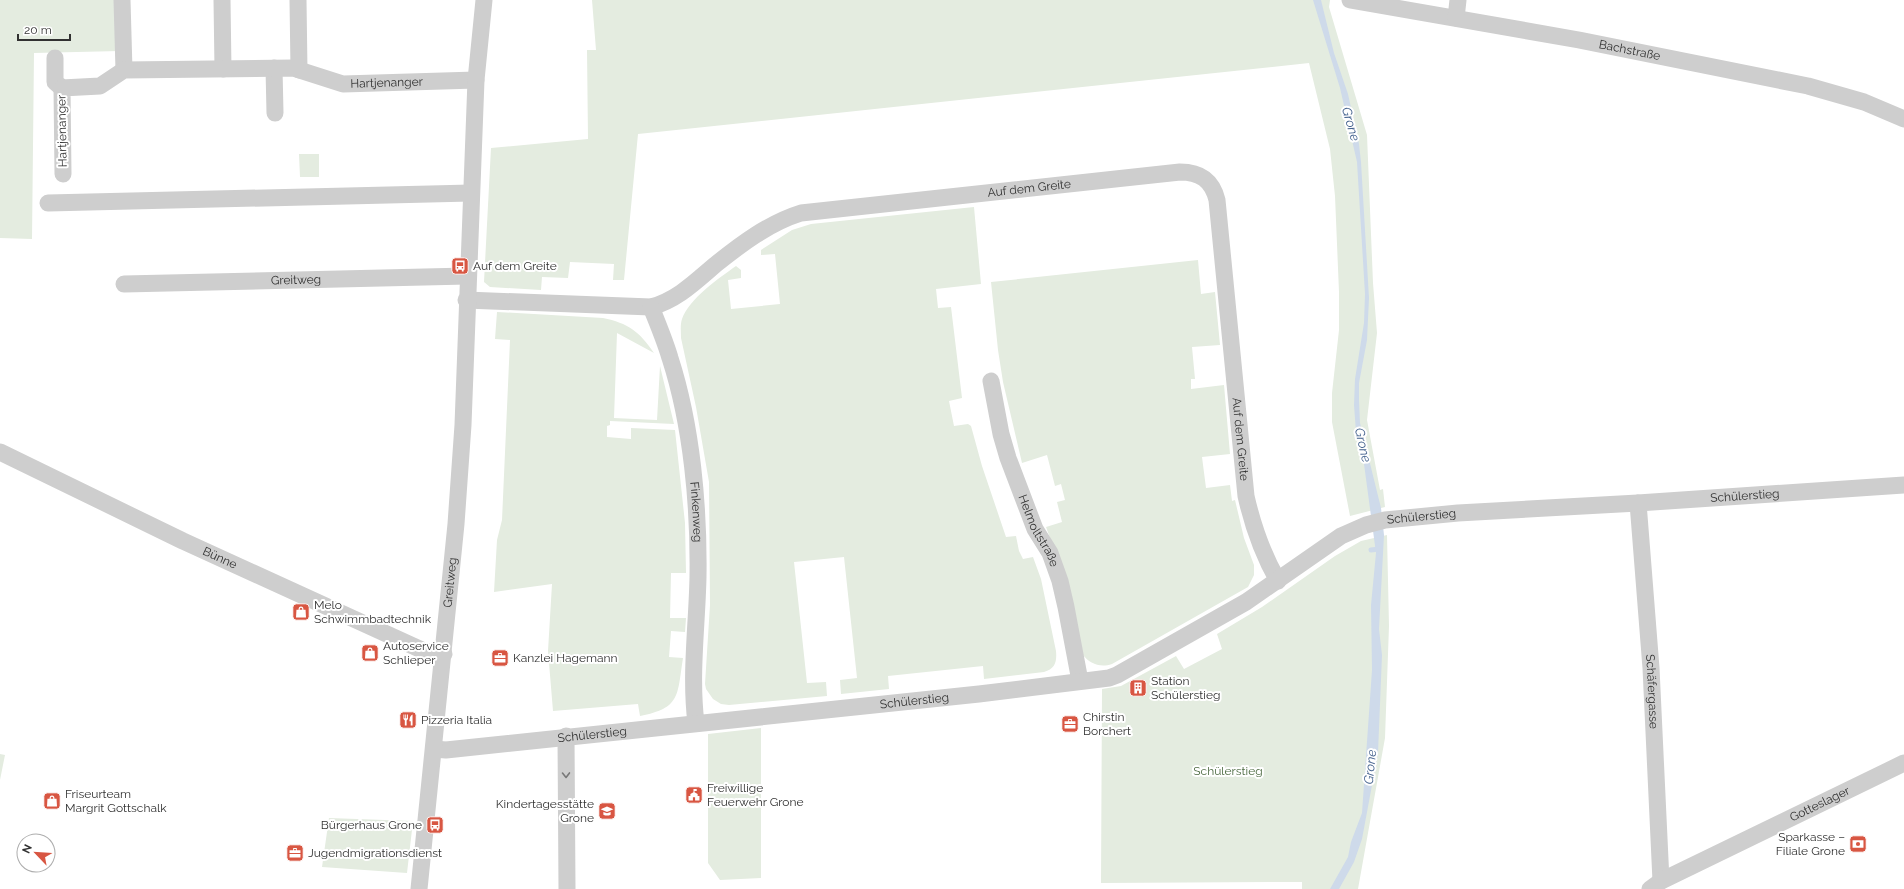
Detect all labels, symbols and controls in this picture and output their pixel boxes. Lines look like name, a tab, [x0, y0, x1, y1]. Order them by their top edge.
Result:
scale bar	[18, 16, 70, 42]
text: 20 m	[24, 23, 52, 37]
street label: Bachstraße	[1598, 37, 1661, 63]
street label: Hartjenanger	[350, 75, 424, 91]
street label: Hartjenanger	[54, 94, 70, 167]
water label: Grone	[1339, 105, 1363, 143]
street label: Auf dem Greite	[987, 177, 1072, 200]
bus stop icon: Auf dem Greite	[450, 256, 470, 276]
place label: Auf dem Greite	[473, 259, 557, 273]
street label: Greitweg	[271, 272, 321, 288]
street label: Auf dem Greite	[1229, 397, 1251, 482]
water label: Grone	[1352, 426, 1374, 464]
street label: Finkenweg	[687, 481, 705, 542]
street label: Schülerstieg	[1710, 486, 1780, 505]
street label: Helmoltstraße	[1016, 493, 1061, 569]
street label: Schülerstieg	[1386, 506, 1457, 527]
street label: Bünne	[200, 544, 239, 572]
street label: Greitweg	[441, 557, 460, 608]
place label: Melo Schwimmbadtechnik	[314, 598, 432, 626]
shop icon: Melo Schwimmbadtechnik	[291, 602, 311, 622]
place label: Autoservice Schlieper	[383, 639, 449, 667]
shop icon: Autoservice Schlieper	[360, 643, 380, 663]
office icon: Kanzlei Hagemann	[490, 648, 510, 668]
place label: Kanzlei Hagemann	[513, 651, 618, 665]
street label: Schäfergasse	[1643, 654, 1661, 729]
place label: Station Schülerstieg	[1151, 674, 1220, 702]
building icon: Station Schülerstieg	[1128, 678, 1148, 698]
street label: Schülerstieg	[879, 690, 950, 711]
restaurant icon: Pizzeria Italia	[398, 710, 418, 730]
place label: Chirstin Borchert	[1083, 710, 1131, 738]
place label: Pizzeria Italia	[421, 713, 492, 727]
office icon: Chirstin Borchert	[1060, 714, 1080, 734]
street label: Schülerstieg	[557, 724, 627, 745]
water label: Grone	[1361, 749, 1379, 785]
park label: Schülerstieg	[1193, 764, 1263, 778]
one-way arrow	[562, 772, 571, 778]
place label: Freiwillige Feuerwehr Grone	[707, 781, 803, 809]
street label: Gotteslager	[1787, 783, 1853, 824]
public building icon: Freiwillige Feuerwehr Grone	[684, 785, 704, 805]
place label: Friseurteam Margrit Gottschalk	[65, 787, 167, 815]
shop icon: Friseurteam Margrit Gottschalk	[42, 791, 62, 811]
place label: Kindertagesstätte Grone	[496, 797, 594, 825]
school or university icon: Kindertagesstätte Grone	[597, 801, 617, 821]
bus stop icon: Bürgerhaus Grone	[425, 815, 445, 835]
place label: Bürgerhaus Grone	[321, 818, 422, 832]
place label: Sparkasse – Filiale Grone	[1776, 830, 1845, 858]
north arrow	[16, 833, 56, 873]
bank icon: Sparkasse – Filiale Grone	[1848, 834, 1868, 854]
text: N	[20, 842, 35, 856]
office icon: Jugendmigrationsdienst	[285, 843, 305, 863]
place label: Jugendmigrationsdienst	[308, 846, 442, 860]

